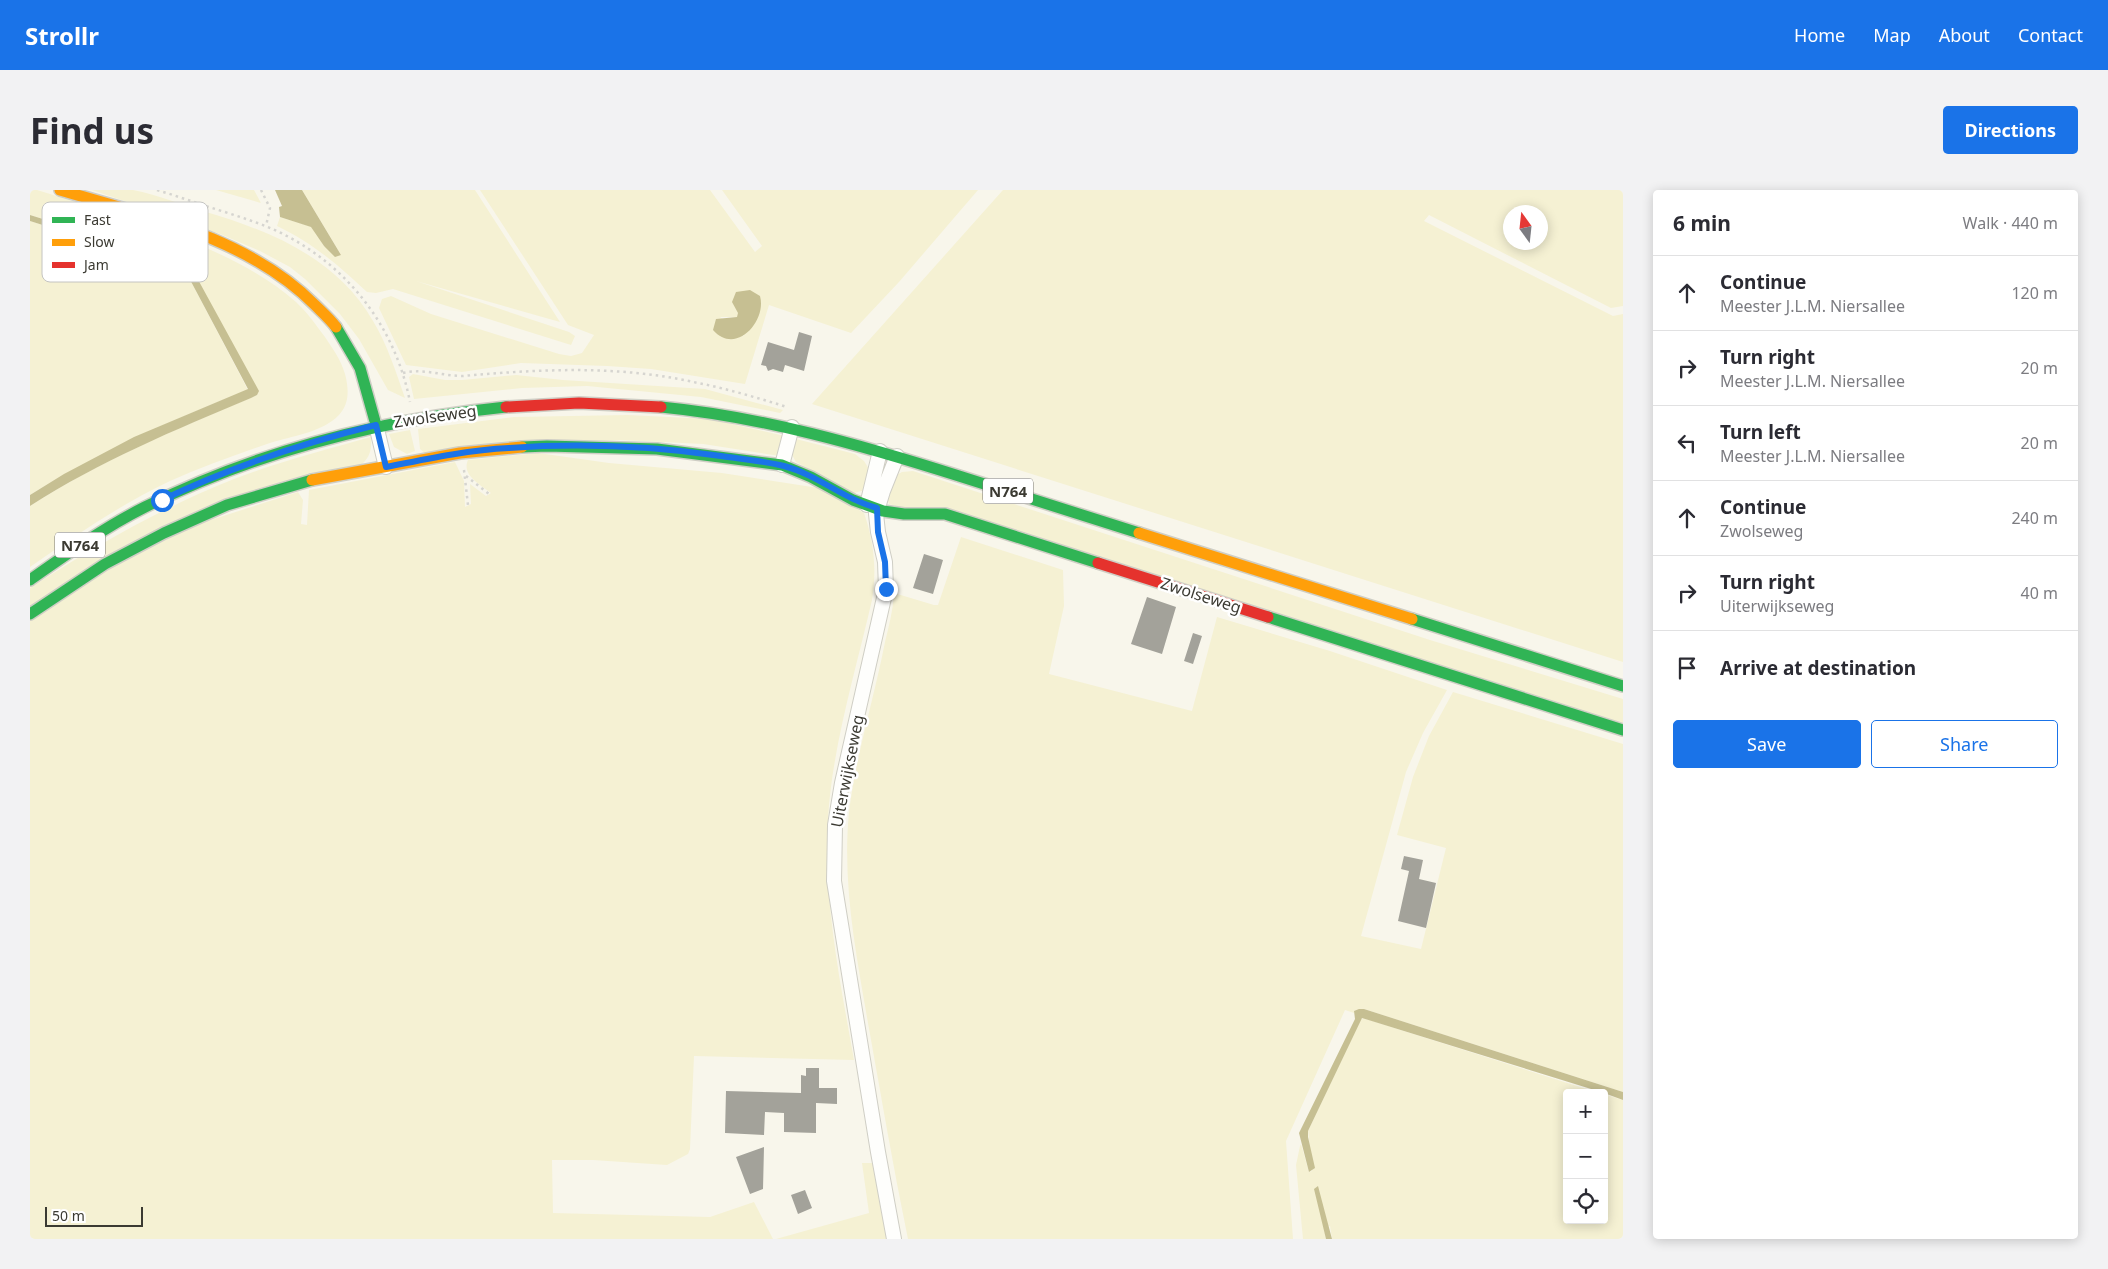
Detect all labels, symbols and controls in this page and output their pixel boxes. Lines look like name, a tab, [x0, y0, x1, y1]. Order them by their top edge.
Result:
text: Strollr	[25, 19, 99, 52]
text: Home	[1794, 23, 1845, 47]
text: Map	[1873, 23, 1911, 47]
text: About	[1939, 23, 1990, 47]
text: Contact	[2018, 23, 2083, 47]
button: Directions	[1943, 106, 2078, 154]
text: Find us	[30, 107, 154, 154]
legend	[42, 202, 208, 282]
north arrow	[1503, 205, 1548, 250]
text: 6 min	[1673, 209, 1731, 237]
text: Fast	[84, 210, 111, 229]
text: Walk · 440 m	[1963, 212, 2058, 234]
text: Slow	[84, 232, 115, 251]
text: Jam	[82, 255, 109, 274]
text: Continue	[1720, 269, 1806, 295]
icon: ahead	[1673, 279, 1701, 307]
text: 120 m	[2011, 282, 2058, 304]
text: Meester J.L.M. Niersallee	[1720, 295, 1905, 317]
text: Turn right	[1720, 344, 1815, 370]
icon: right	[1673, 354, 1701, 382]
text: 20 m	[2021, 357, 2058, 379]
text: Meester J.L.M. Niersallee	[1720, 370, 1905, 392]
street label: Zwolseweg	[392, 399, 478, 433]
text: Turn left	[1720, 419, 1801, 445]
icon: left	[1673, 429, 1701, 457]
text: 20 m	[2021, 432, 2058, 454]
text: Meester J.L.M. Niersallee	[1720, 445, 1905, 467]
road number: N764	[983, 478, 1033, 504]
route start	[151, 489, 174, 512]
text: Continue	[1720, 494, 1806, 520]
icon: ahead	[1673, 504, 1701, 532]
text: 240 m	[2011, 507, 2058, 529]
text: Zwolseweg	[1720, 520, 1803, 542]
road number: N764	[55, 532, 105, 558]
text: Turn right	[1720, 569, 1815, 595]
street label: Zwolseweg	[1158, 572, 1244, 618]
route end	[875, 578, 898, 601]
icon: right	[1673, 579, 1701, 607]
text: 40 m	[2021, 582, 2058, 604]
text: Uiterwijkseweg	[1720, 595, 1834, 617]
icon: arrive	[1673, 654, 1701, 682]
text: Arrive at destination	[1720, 655, 1916, 681]
street label: Uiterwijkseweg	[825, 713, 869, 829]
button: Save	[1673, 720, 1861, 768]
button: Share	[1871, 720, 2058, 768]
map controls	[1563, 1089, 1608, 1224]
button: +	[1563, 1089, 1608, 1134]
button: −	[1563, 1134, 1608, 1179]
button: locate	[1563, 1179, 1608, 1224]
scale bar	[45, 1204, 142, 1227]
text: 50 m	[52, 1206, 85, 1225]

